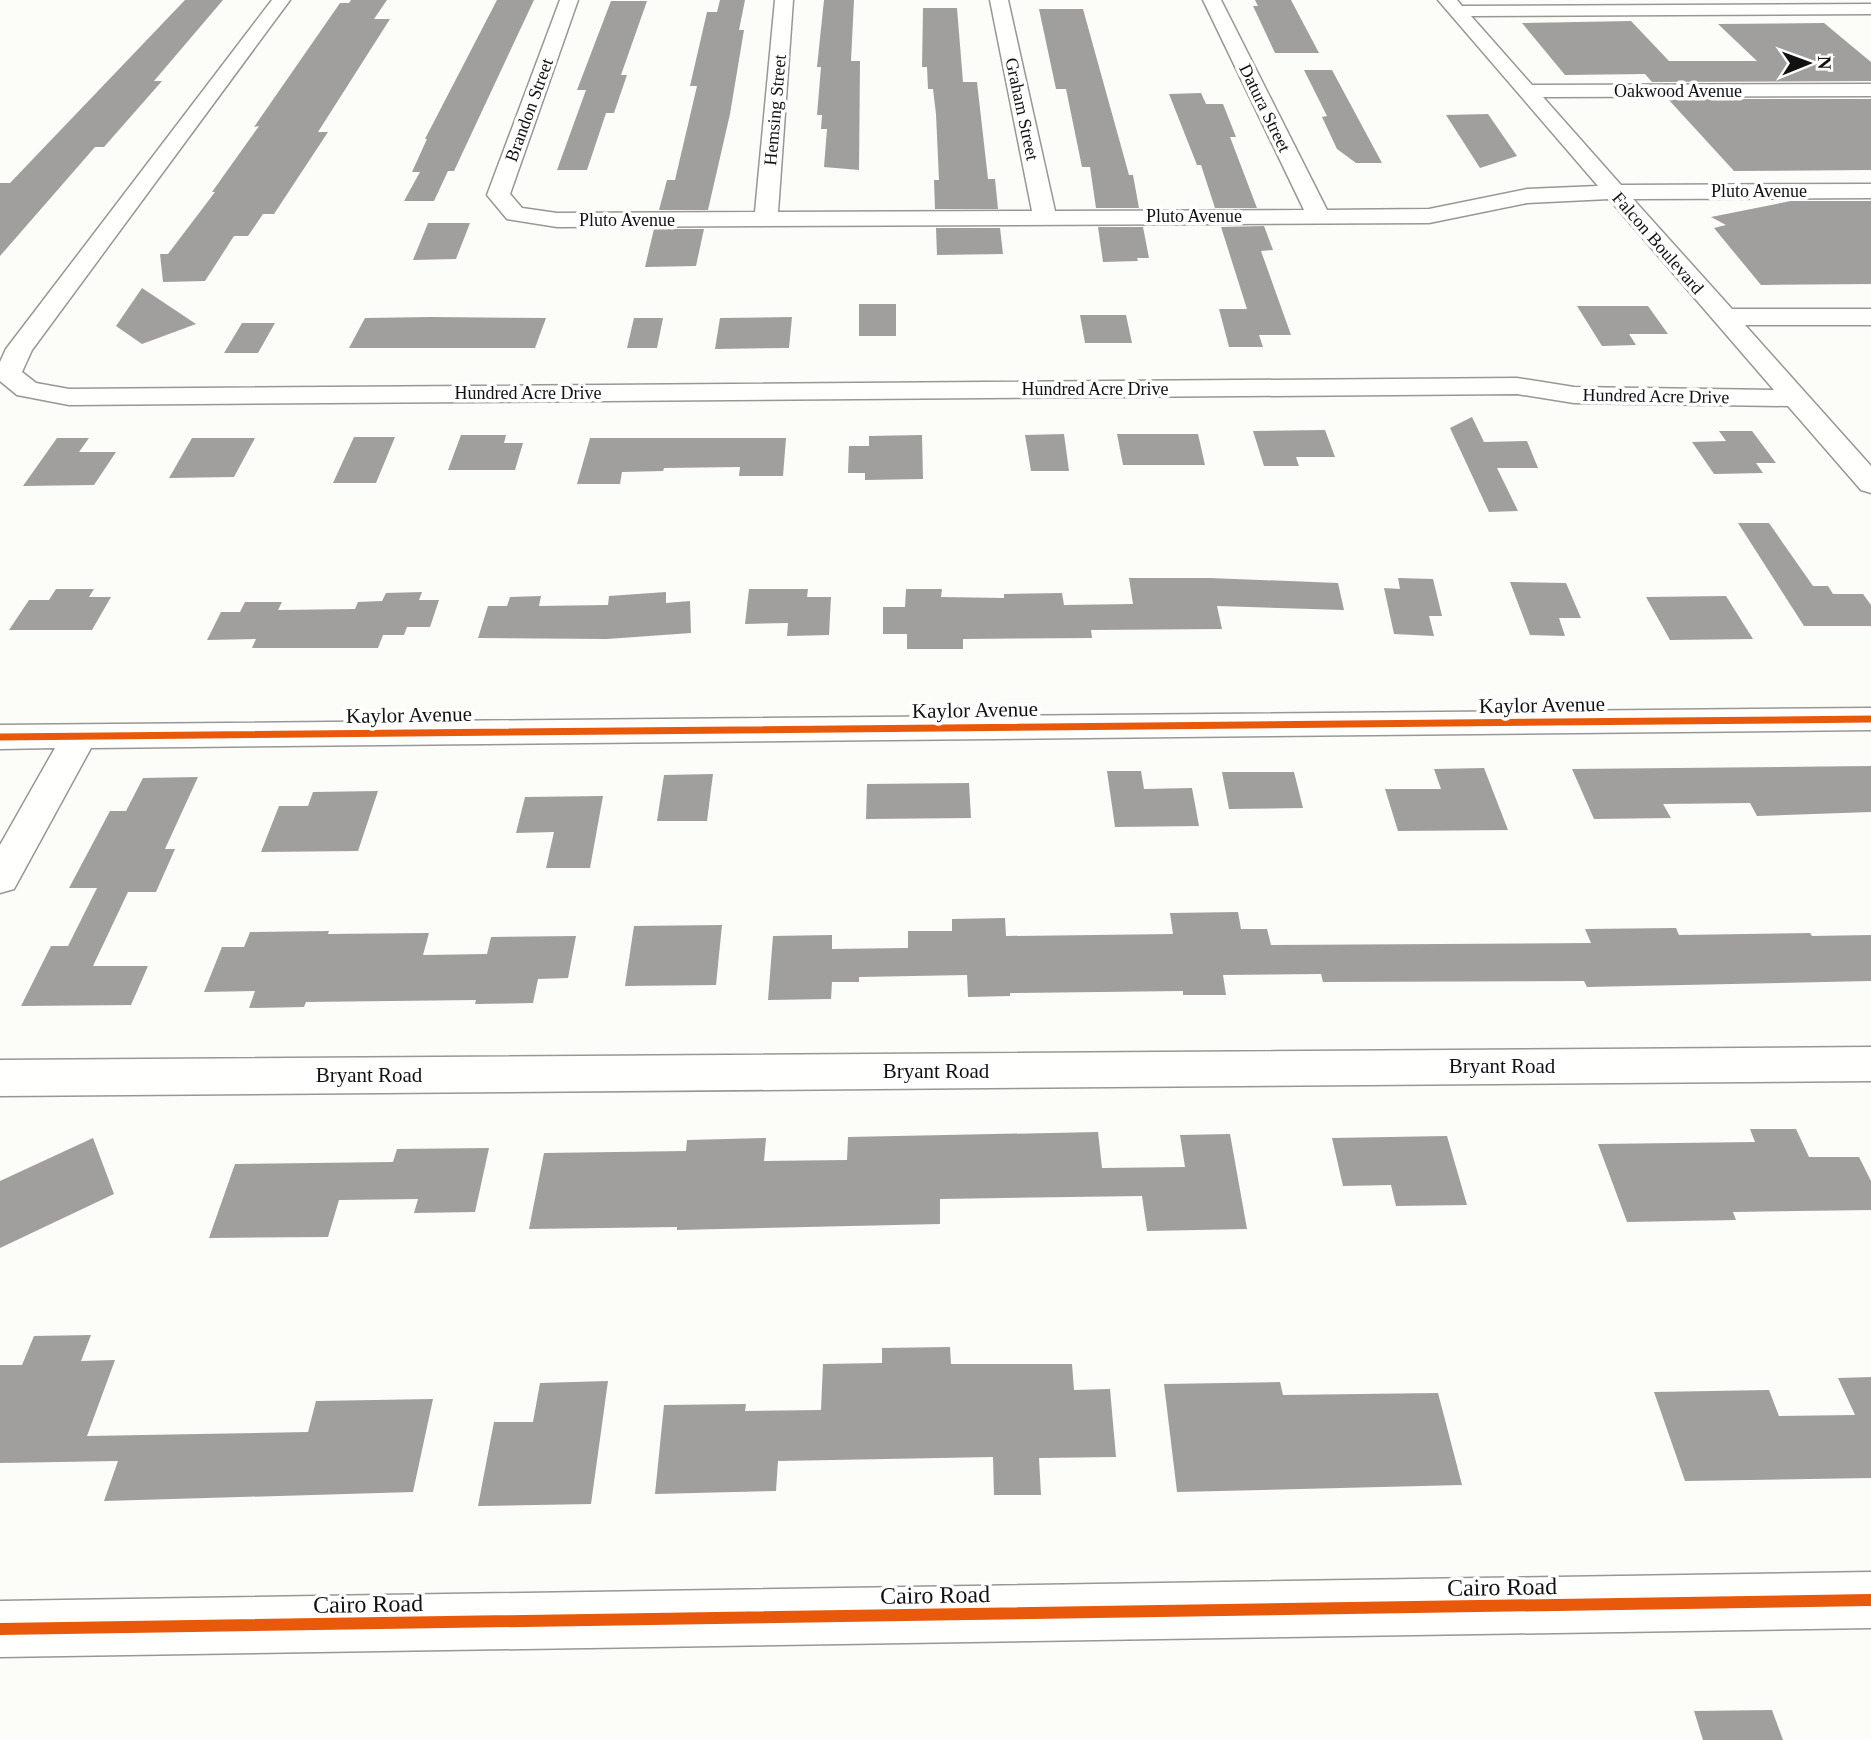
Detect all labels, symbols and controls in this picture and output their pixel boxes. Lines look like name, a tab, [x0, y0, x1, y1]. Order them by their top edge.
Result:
north arrow	[1773, 28, 1843, 98]
street label: Hemsing Street	[760, 54, 790, 166]
street label: Brandon Street	[501, 56, 557, 164]
street label: Graham Street	[1001, 56, 1043, 162]
text: N	[1814, 56, 1835, 70]
street label: Datura Street	[1235, 61, 1295, 155]
street label: Oakwood Avenue	[1614, 81, 1742, 101]
street label: Pluto Avenue	[1711, 181, 1807, 201]
street label: Falcon Boulevard	[1608, 188, 1708, 298]
street label: Pluto Avenue	[1146, 206, 1242, 226]
street label: Pluto Avenue	[579, 210, 675, 230]
street label: Hundred Acre Drive	[1022, 379, 1168, 399]
street label: Hundred Acre Drive	[455, 383, 601, 403]
street label: Hundred Acre Drive	[1582, 385, 1730, 407]
street label: Kaylor Avenue	[1479, 692, 1605, 718]
street label: Kaylor Avenue	[912, 697, 1038, 723]
street label: Kaylor Avenue	[346, 702, 472, 728]
street label: Bryant Road	[1449, 1054, 1556, 1078]
street label: Bryant Road	[883, 1059, 990, 1083]
street label: Bryant Road	[316, 1063, 423, 1087]
street label: Cairo Road	[1447, 1573, 1557, 1601]
street label: Cairo Road	[880, 1581, 990, 1609]
street label: Cairo Road	[313, 1590, 423, 1618]

